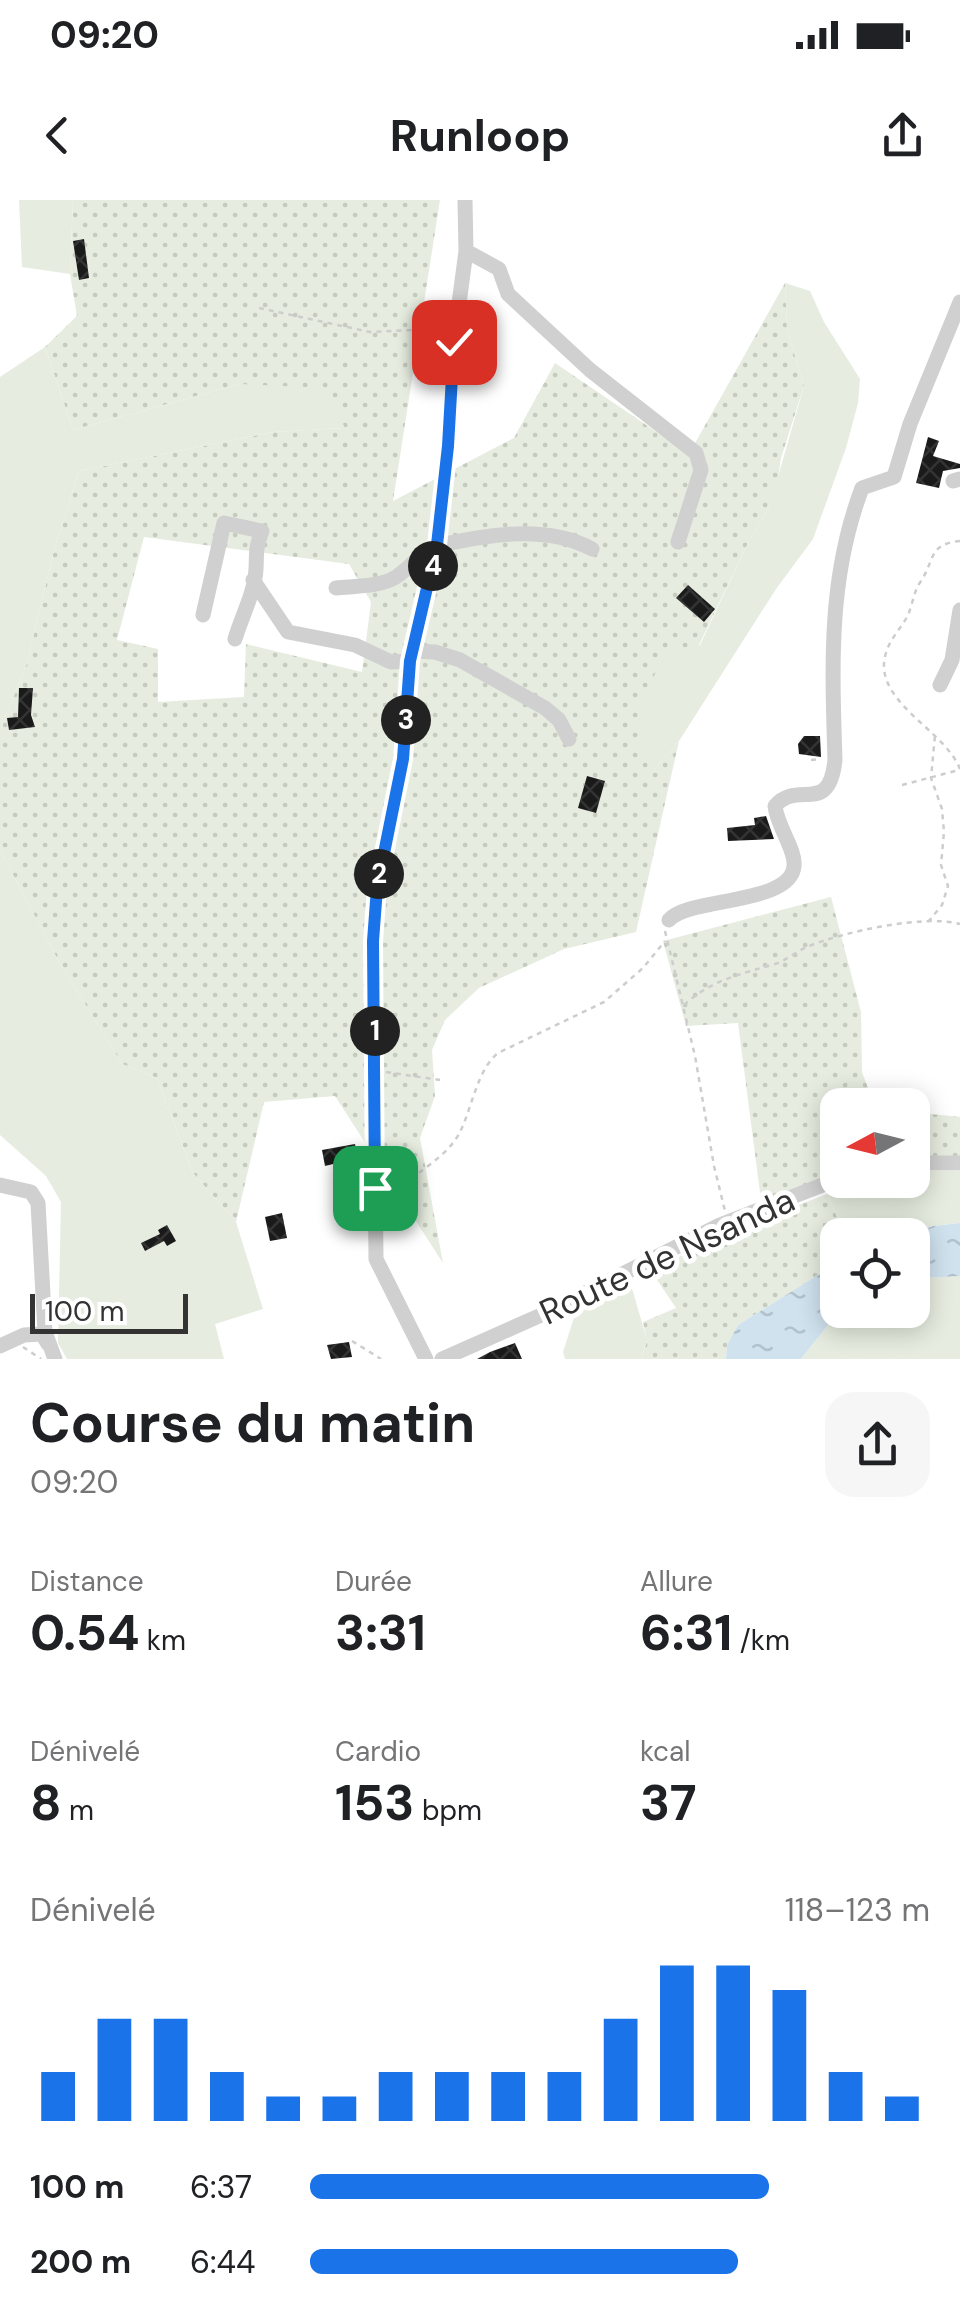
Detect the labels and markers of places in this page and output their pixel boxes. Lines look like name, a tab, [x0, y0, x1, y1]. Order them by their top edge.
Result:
pin	[412, 300, 497, 385]
pin: 4	[408, 541, 458, 591]
pin: 3	[381, 695, 431, 745]
pin: 2	[354, 849, 404, 899]
pin: 1	[350, 1006, 400, 1056]
pin	[333, 1146, 418, 1231]

